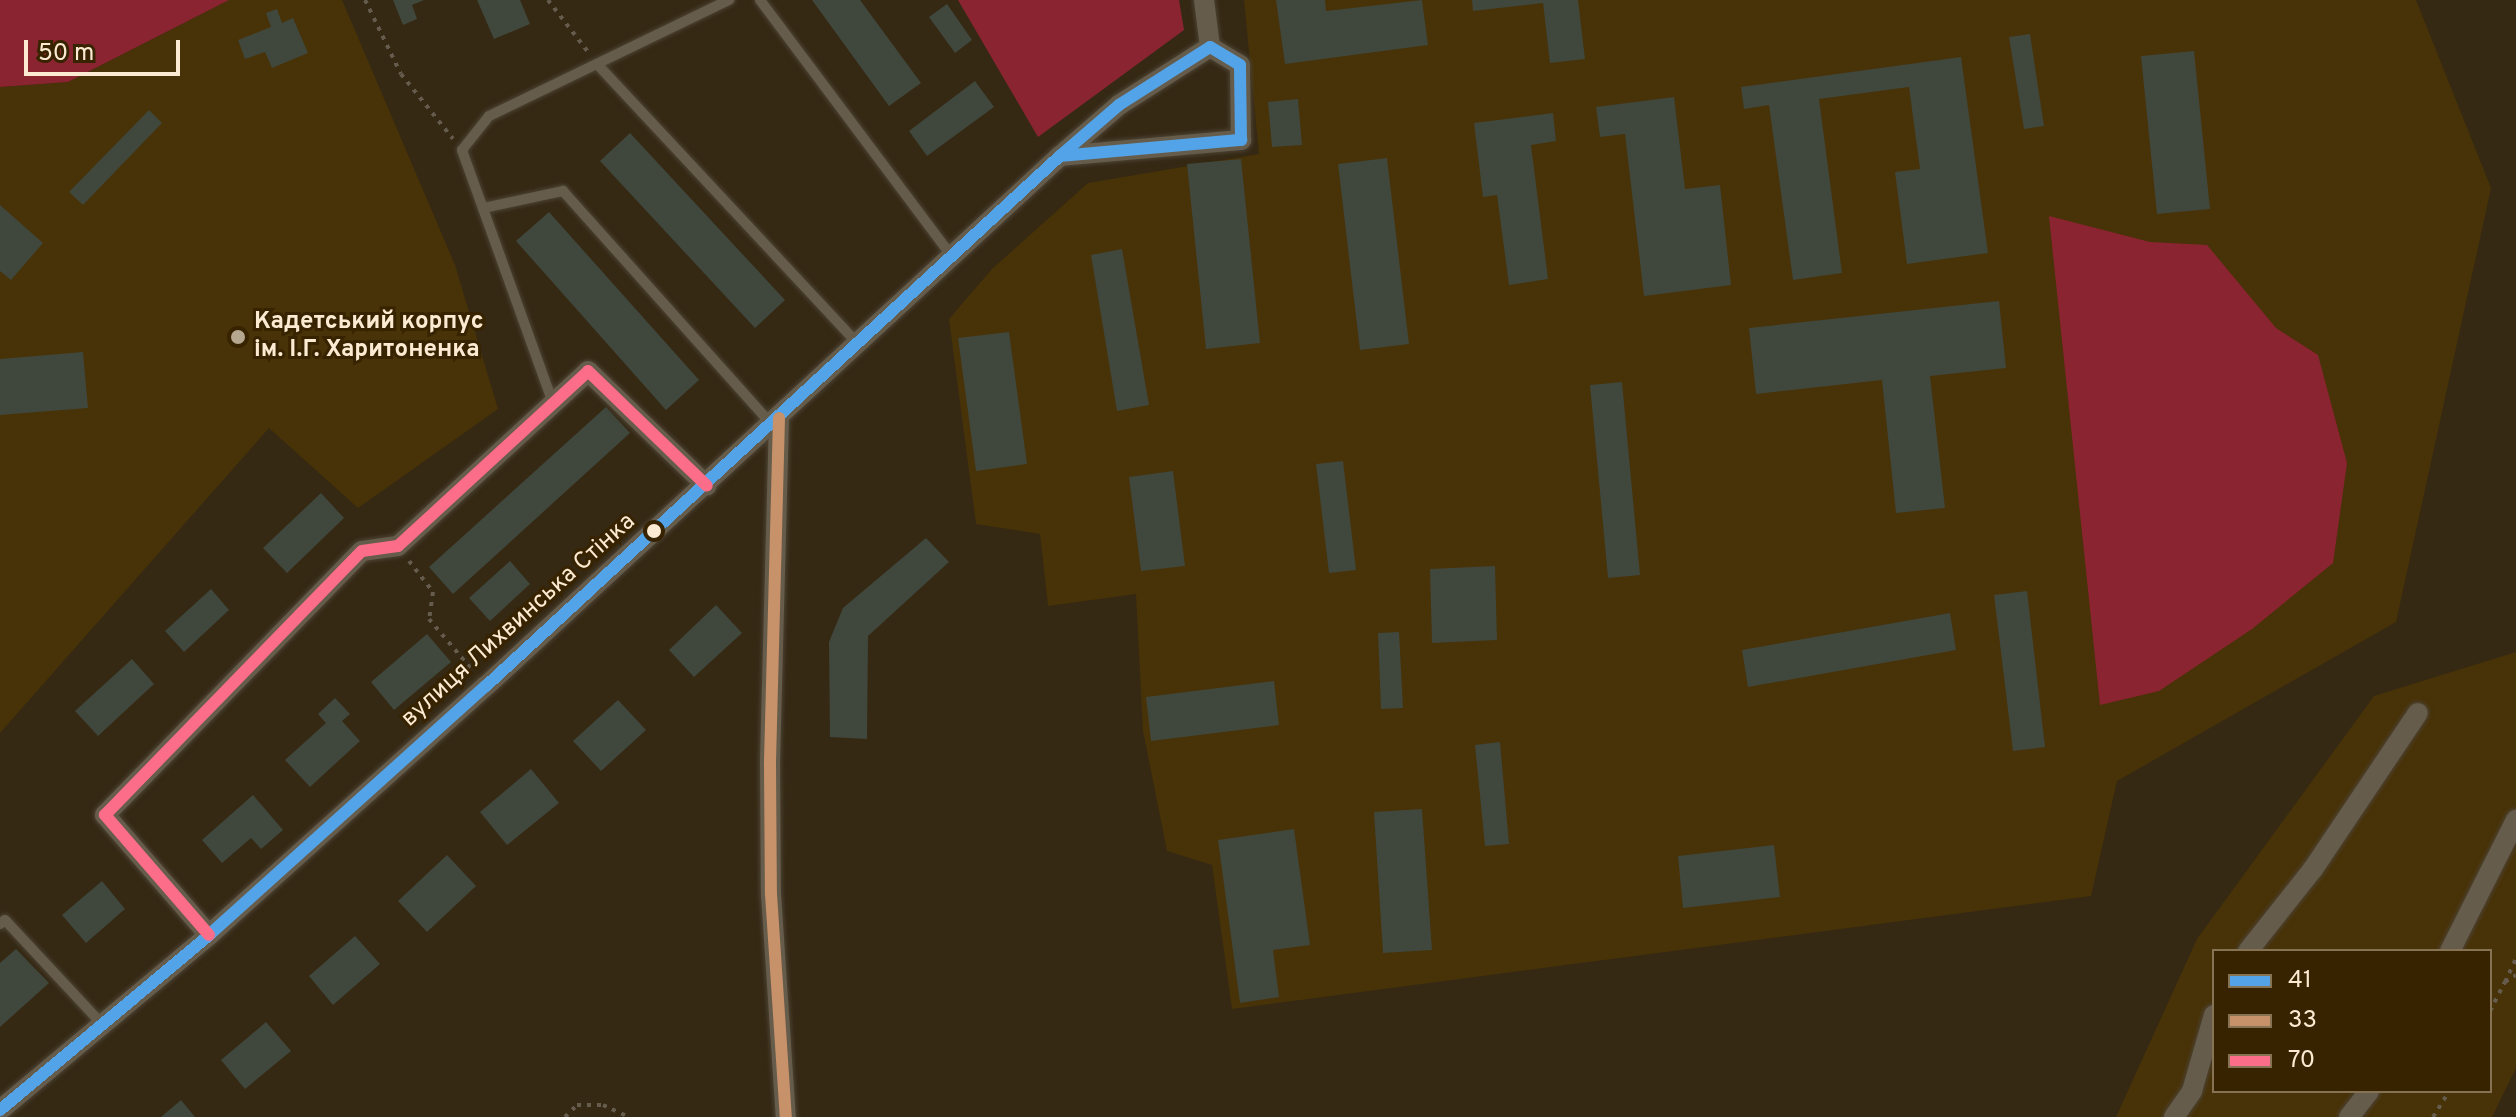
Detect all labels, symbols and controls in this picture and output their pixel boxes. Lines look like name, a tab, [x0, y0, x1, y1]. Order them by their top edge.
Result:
scale bar	[28, 24, 184, 74]
text: 50 m	[38, 39, 94, 69]
place label: Кадетський корпус ім. І.Г. Харитоненка	[254, 309, 484, 365]
marker: Кадетський корпус ім. І.Г. Харитоненка	[229, 328, 247, 346]
street label: вулиця Лихвинська Стінка	[396, 508, 642, 734]
unlabelled marker	[646, 523, 662, 539]
legend	[2212, 949, 2492, 1093]
text: 41	[2288, 966, 2312, 996]
text: 33	[2288, 1006, 2317, 1036]
text: 70	[2288, 1046, 2315, 1076]

